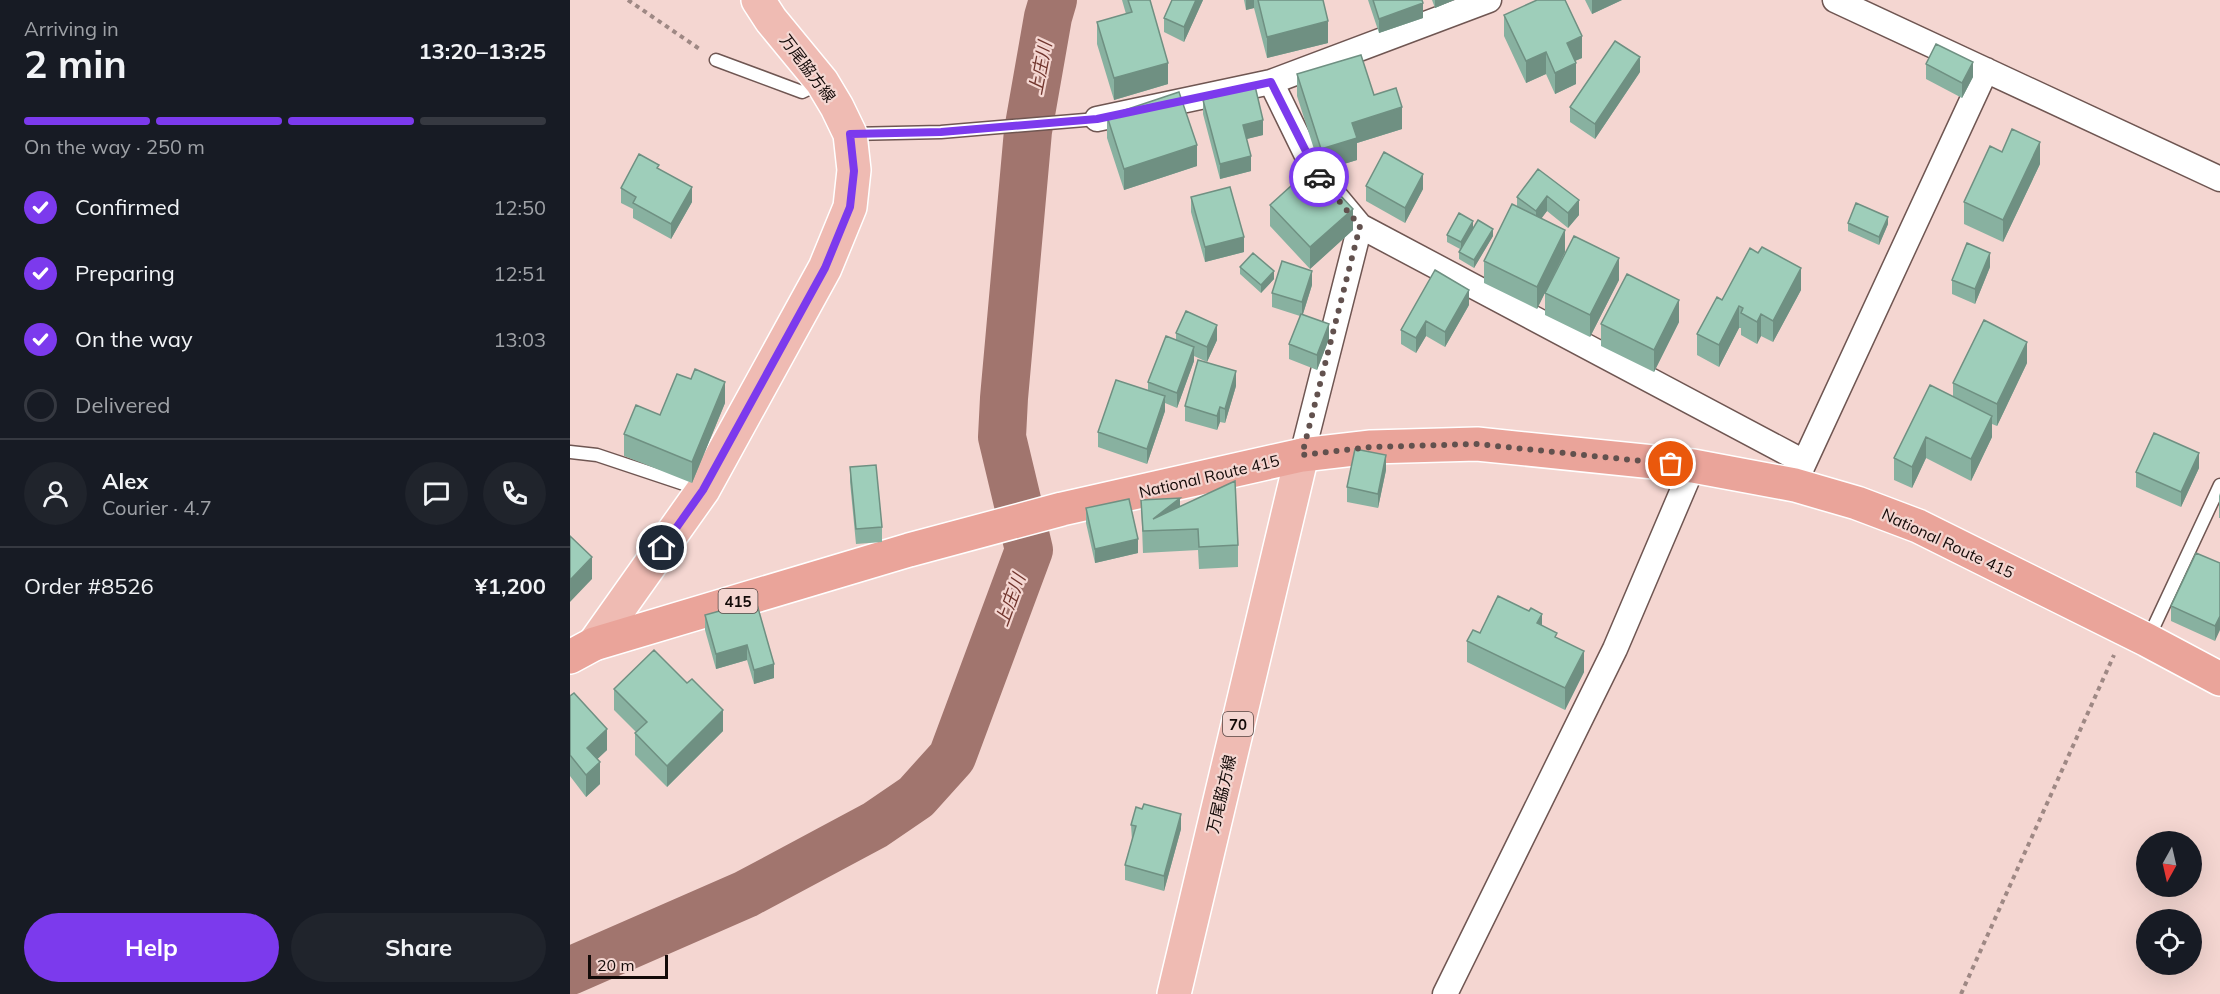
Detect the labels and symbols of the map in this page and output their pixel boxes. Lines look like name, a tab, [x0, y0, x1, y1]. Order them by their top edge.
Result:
street label: 万尾脇方線	[776, 30, 840, 106]
water label: 上庄川	[1024, 37, 1057, 97]
courier	[1289, 147, 1349, 207]
pin	[1645, 438, 1696, 489]
street label: National Route 415	[1137, 450, 1281, 502]
street label: National Route 415	[1879, 504, 2017, 582]
pin	[636, 522, 687, 573]
water label: 上庄川	[990, 569, 1031, 629]
road number: 415	[718, 589, 758, 613]
road number: 70	[1223, 712, 1253, 736]
street label: 万尾脇方線	[1202, 753, 1240, 835]
north arrow	[2136, 831, 2202, 897]
scale bar	[588, 952, 668, 980]

